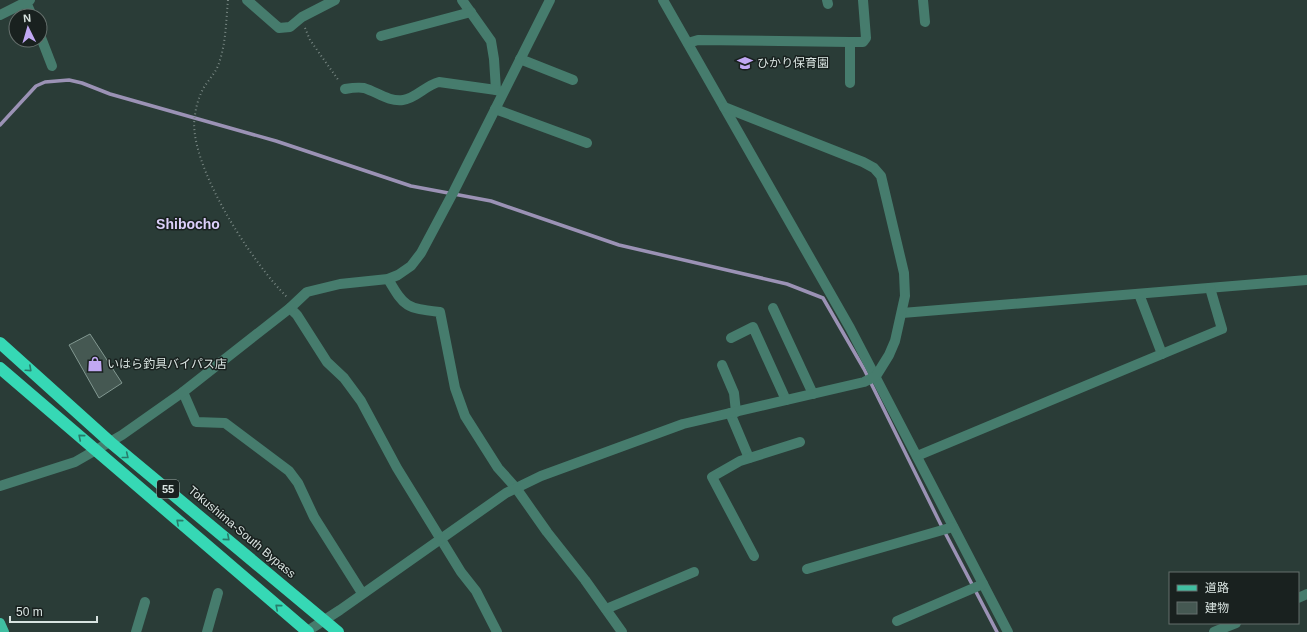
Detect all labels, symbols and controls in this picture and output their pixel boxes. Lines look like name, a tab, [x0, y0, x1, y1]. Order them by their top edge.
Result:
north arrow	[8, 8, 48, 48]
text: N	[23, 12, 32, 24]
school or university icon: ひかり保育園	[736, 54, 754, 72]
place label: ひかり保育園	[757, 56, 829, 70]
district label: Shibocho	[156, 216, 220, 232]
shop icon: いはら釣具バイパス店	[86, 355, 104, 373]
place label: いはら釣具バイパス店	[107, 357, 227, 371]
one-way arrow	[24, 365, 32, 372]
one-way arrow	[78, 435, 85, 442]
one-way arrow	[122, 451, 129, 458]
road number: 55	[157, 480, 179, 498]
street label: Tokushima-South Bypass	[186, 483, 298, 581]
one-way arrow	[177, 520, 184, 527]
one-way arrow	[222, 533, 230, 540]
legend	[1169, 572, 1299, 624]
text: 道路	[1205, 581, 1229, 595]
scale bar	[10, 598, 97, 624]
text: 建物	[1205, 601, 1229, 615]
one-way arrow	[275, 604, 283, 611]
text: 50 m	[16, 605, 43, 619]

